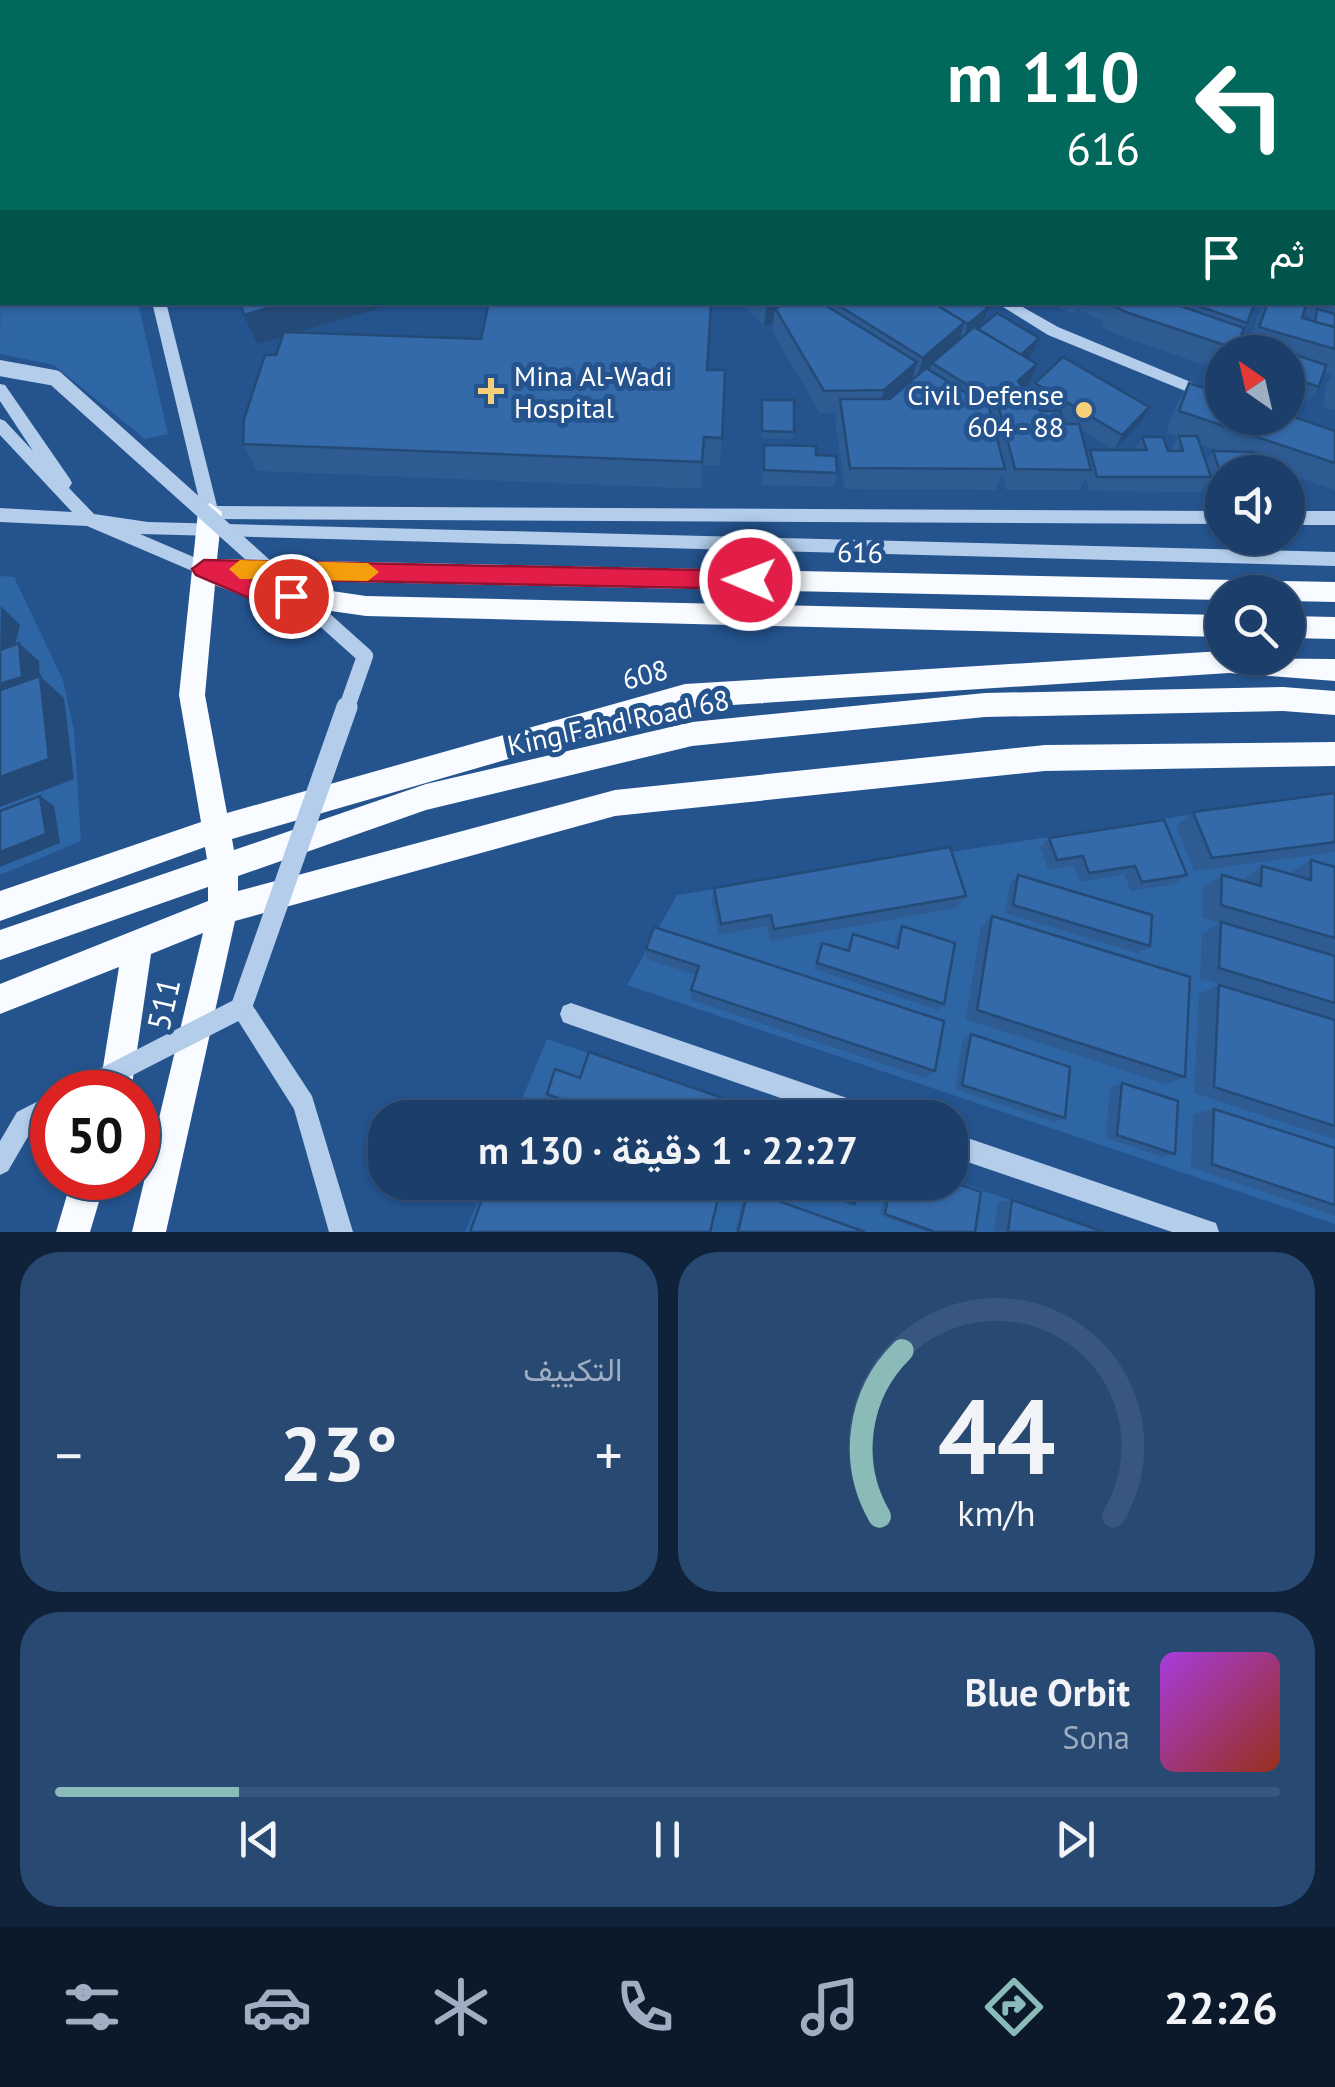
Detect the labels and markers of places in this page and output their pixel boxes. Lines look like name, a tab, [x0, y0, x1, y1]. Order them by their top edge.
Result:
place label: Mina Al-Wadi Hospital	[514, 357, 673, 426]
place label: Civil Defense 604 - 88	[907, 376, 1064, 445]
marker: Mina Al-Wadi Hospital	[478, 378, 504, 404]
marker: Civil Defense 604 - 88	[1073, 399, 1095, 421]
pin	[249, 554, 334, 639]

